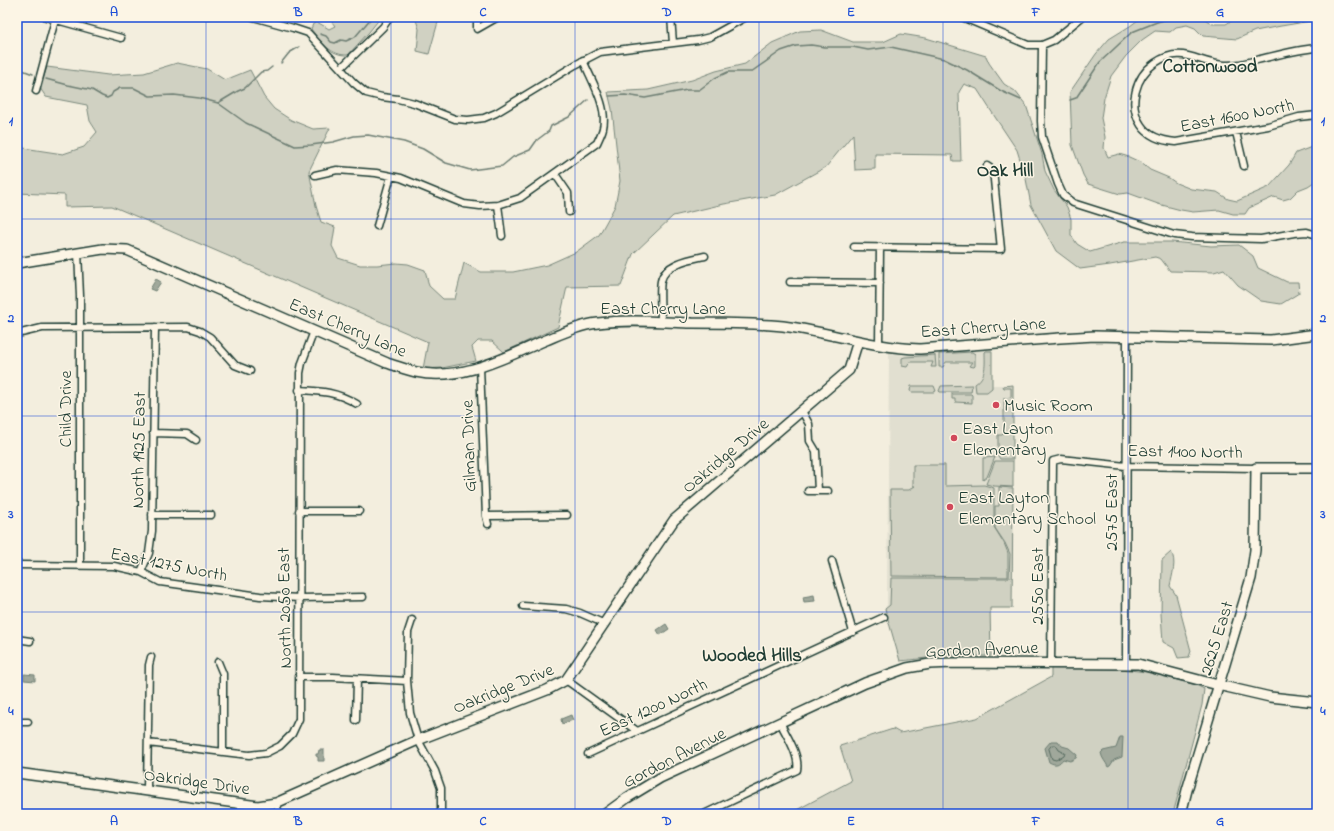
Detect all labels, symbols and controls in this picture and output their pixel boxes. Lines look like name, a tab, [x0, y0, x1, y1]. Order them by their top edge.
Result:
text: A	[110, 3, 118, 22]
text: B	[293, 3, 303, 22]
text: C	[479, 3, 487, 22]
text: D	[661, 3, 672, 22]
text: E	[847, 3, 855, 22]
text: F	[1031, 3, 1041, 22]
text: G	[1216, 3, 1224, 22]
district label: Cottonwood	[1162, 54, 1258, 81]
street label: East 1600 North	[1178, 93, 1297, 141]
text: 1	[9, 112, 14, 131]
text: 1	[1321, 112, 1326, 131]
district label: Oak Hill	[977, 158, 1033, 185]
street label: East Cherry Lane	[284, 292, 411, 366]
street label: East Cherry Lane	[600, 297, 727, 323]
text: 2	[7, 309, 15, 328]
text: 2	[1319, 309, 1327, 328]
street label: East Cherry Lane	[919, 312, 1048, 346]
street label: Child Drive	[54, 370, 80, 447]
street label: North 1925 East	[126, 391, 154, 509]
place label: Music Room	[1004, 394, 1093, 420]
street label: Gilman Drive	[455, 398, 485, 492]
marker: Music Room	[991, 400, 1001, 410]
street label: Oakridge Drive	[677, 412, 777, 502]
place label: East Layton Elementary	[962, 417, 1053, 464]
marker: East Layton Elementary	[949, 433, 959, 443]
street label: East 1400 North	[1127, 439, 1243, 467]
street label: 2575 East	[1100, 473, 1126, 551]
place label: East Layton Elementary School	[958, 486, 1096, 533]
marker: East Layton Elementary School	[945, 502, 955, 512]
text: 3	[7, 505, 14, 524]
text: 3	[1319, 505, 1326, 524]
street label: East 1275 North	[108, 542, 229, 590]
street label: North 2050 East	[272, 547, 300, 669]
street label: 2550 East	[1026, 547, 1052, 625]
street label: 2625 East	[1194, 598, 1242, 679]
street label: Gordon Avenue	[925, 636, 1040, 666]
district label: Wooded Hills	[702, 643, 802, 670]
street label: Oakridge Drive	[449, 657, 559, 723]
street label: East 1200 North	[595, 672, 712, 745]
text: 4	[7, 702, 14, 721]
text: 4	[1319, 702, 1326, 721]
street label: Gordon Avenue	[619, 721, 732, 796]
street label: Oakridge Drive	[142, 763, 252, 804]
text: A	[110, 812, 118, 831]
text: B	[293, 812, 303, 831]
text: C	[479, 812, 487, 831]
text: D	[661, 812, 672, 831]
text: E	[847, 812, 855, 831]
text: F	[1031, 812, 1041, 831]
text: G	[1216, 812, 1224, 831]

